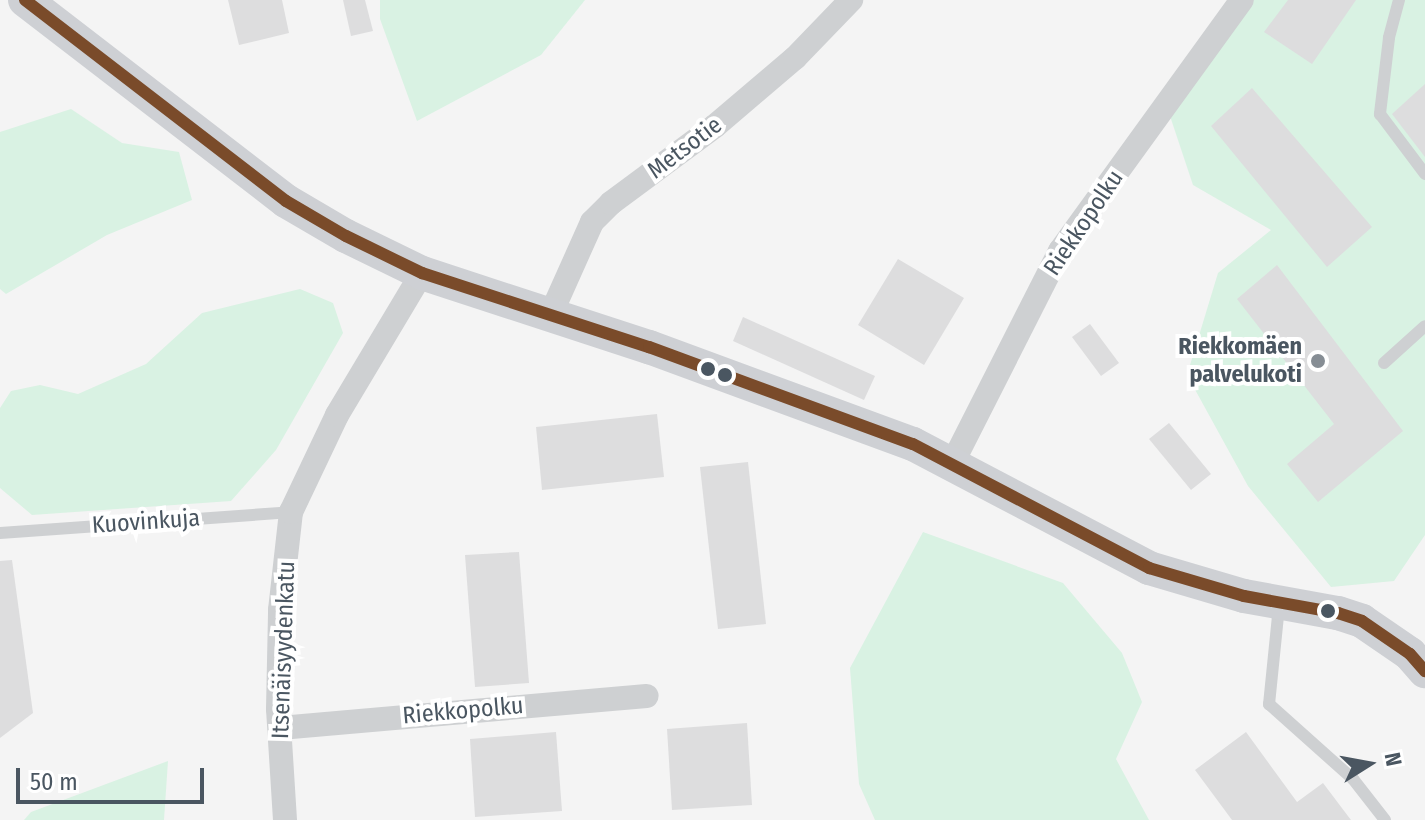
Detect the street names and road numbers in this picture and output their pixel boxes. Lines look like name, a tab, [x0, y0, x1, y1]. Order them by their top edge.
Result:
street label: Metsotie	[642, 111, 728, 185]
street label: Riekkopolku	[1038, 165, 1130, 281]
street label: Kuovinkuja	[91, 504, 201, 540]
street label: Itsenäisyydenkatu	[266, 560, 302, 740]
street label: Riekkopolku	[401, 691, 525, 731]

